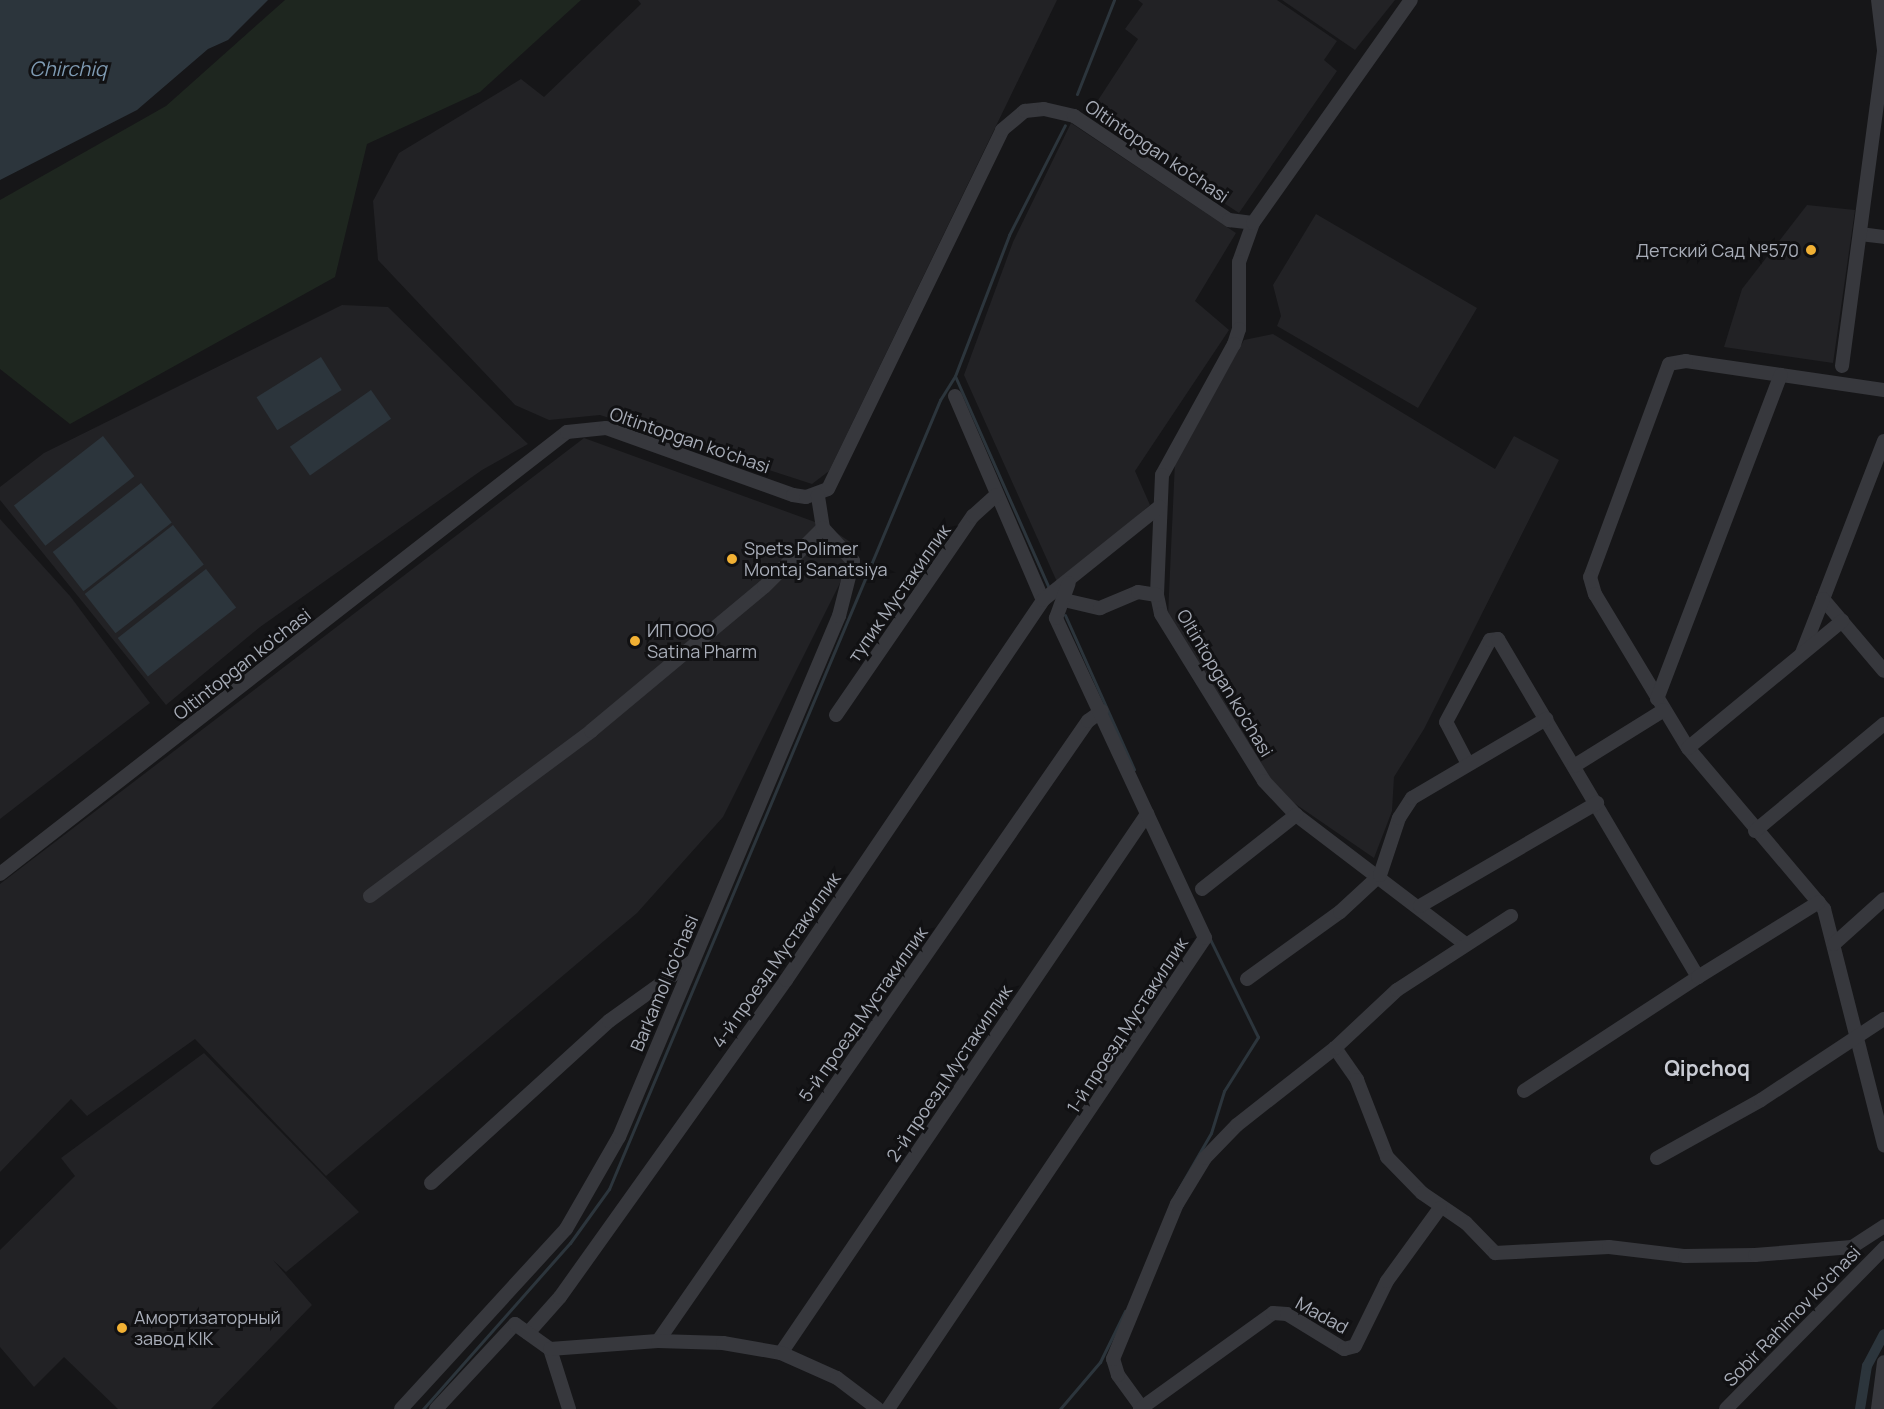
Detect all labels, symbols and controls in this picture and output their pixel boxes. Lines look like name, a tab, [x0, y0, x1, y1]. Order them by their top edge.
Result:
water label: Chirchiq	[29, 56, 107, 80]
street label: Oltintopgan ko'chasi	[1081, 95, 1233, 207]
place label: Детский Сад №570	[1636, 239, 1799, 261]
marker: Детский Сад №570	[1804, 243, 1818, 257]
street label: Oltintopgan ko'chasi	[607, 402, 773, 478]
street label: тупик Мустакиллик	[843, 520, 955, 666]
place label: Spets Polimer Montaj Sanatsiya	[744, 538, 888, 580]
marker: Spets Polimer Montaj Sanatsiya	[725, 552, 739, 566]
street label: Oltintopgan ko'chasi	[169, 604, 315, 724]
street label: Oltintopgan ko'chasi	[1172, 605, 1278, 761]
place label: ИП ООО Satina Pharm	[647, 620, 757, 662]
marker: ИП ООО Satina Pharm	[628, 634, 642, 648]
street label: 4-й проезд Мустакиллик	[707, 868, 845, 1052]
street label: Barkamol ko'chasi	[626, 912, 702, 1054]
street label: 5-й проезд Мустакиллик	[794, 922, 932, 1106]
street label: 1-й проезд Мустакиллик	[1062, 933, 1192, 1117]
street label: 2-й проезд Мустакиллик	[882, 980, 1016, 1166]
district label: Qipchoq	[1664, 1055, 1750, 1081]
street label: Sobir Rahimov ko'chasi	[1719, 1241, 1865, 1391]
street label: Madad	[1292, 1292, 1352, 1338]
place label: Амортизаторный завод KIK	[134, 1307, 281, 1350]
marker: Амортизаторный завод KIK	[115, 1321, 129, 1335]

